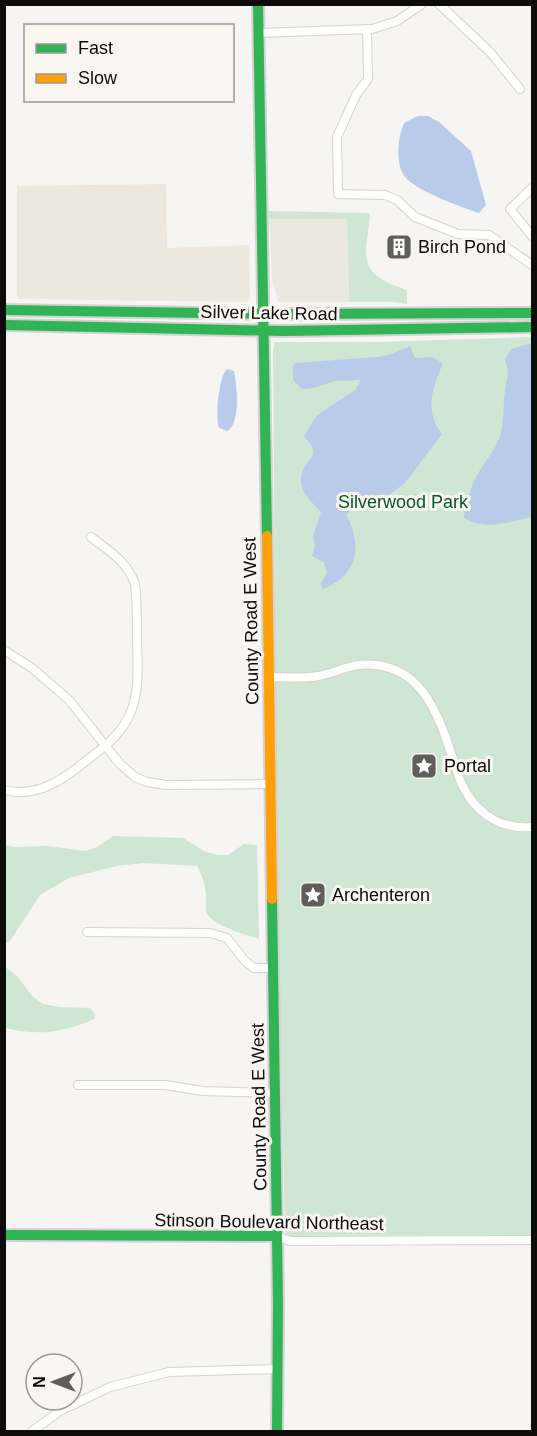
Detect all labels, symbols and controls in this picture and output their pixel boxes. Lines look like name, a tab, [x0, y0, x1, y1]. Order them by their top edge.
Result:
legend	[24, 24, 234, 102]
text: Fast	[78, 38, 113, 58]
text: Slow	[78, 68, 118, 88]
building icon: Birch Pond	[384, 232, 414, 262]
place label: Birch Pond	[418, 237, 506, 257]
street label: Silver Lake Road	[200, 302, 338, 324]
park label: Silverwood Park	[338, 492, 469, 512]
street label: County Road E West	[240, 537, 262, 705]
place icon: Portal	[409, 751, 439, 781]
place label: Portal	[444, 756, 491, 776]
place icon: Archenteron	[298, 880, 328, 910]
place label: Archenteron	[332, 885, 430, 905]
street label: County Road E West	[248, 1023, 270, 1191]
street label: Stinson Boulevard Northeast	[154, 1210, 384, 1234]
north arrow	[24, 1352, 84, 1412]
text: N	[31, 1376, 48, 1388]

